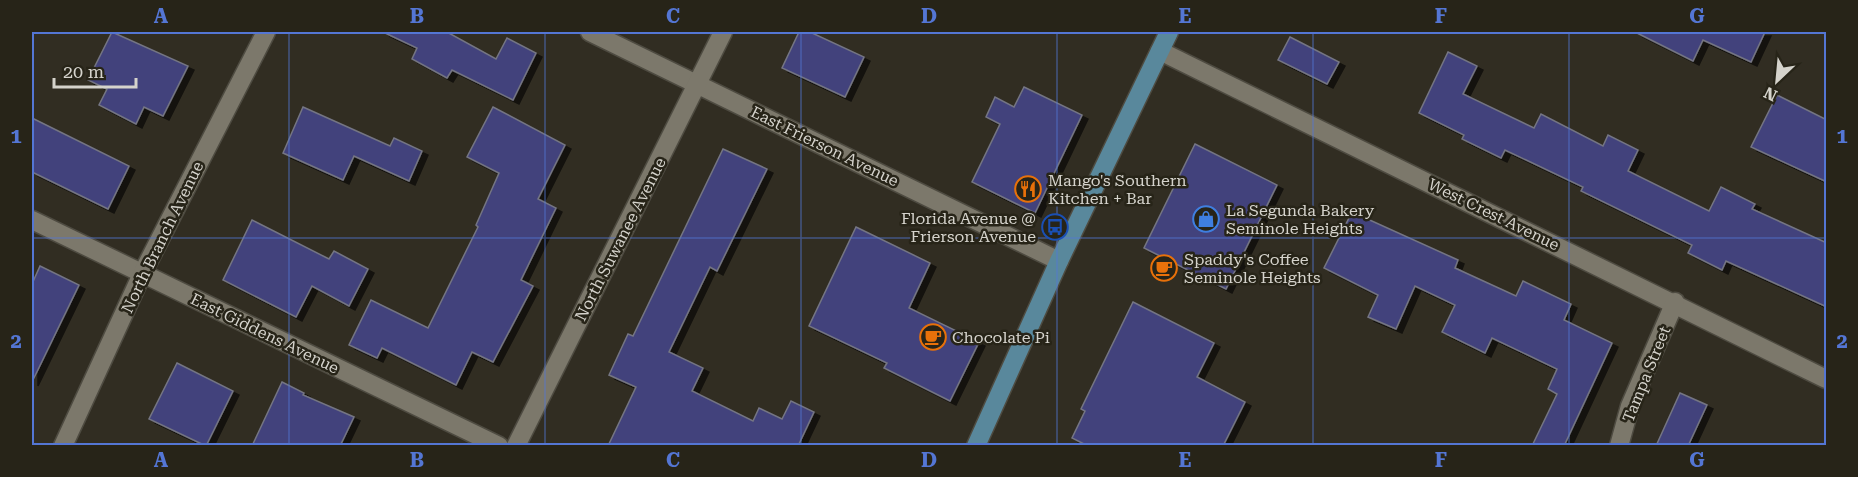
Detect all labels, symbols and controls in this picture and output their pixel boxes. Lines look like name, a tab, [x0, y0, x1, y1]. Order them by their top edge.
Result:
text: A	[154, 4, 169, 28]
text: B	[410, 4, 424, 28]
text: C	[666, 4, 680, 28]
text: D	[921, 4, 937, 28]
text: E	[1179, 4, 1192, 28]
text: F	[1435, 4, 1447, 28]
text: G	[1689, 4, 1705, 28]
scale bar	[54, 51, 136, 89]
north arrow	[1747, 51, 1807, 111]
text: 20 m	[63, 61, 104, 82]
text: N	[1761, 83, 1780, 105]
street label: East Frierson Avenue	[748, 102, 902, 191]
text: 1	[10, 124, 22, 148]
text: 1	[1836, 124, 1848, 148]
street label: North Suwanee Avenue	[571, 154, 670, 324]
street label: North Branch Avenue	[117, 158, 208, 316]
place label: Mango's Southern Kitchen + Bar	[1048, 171, 1187, 208]
restaurant icon: Mango's Southern Kitchen + Bar	[1013, 174, 1043, 204]
street label: West Crest Avenue	[1425, 174, 1563, 255]
place label: La Segunda Bakery Seminole Heights	[1226, 201, 1375, 238]
shop icon: La Segunda Bakery Seminole Heights	[1191, 204, 1221, 234]
place label: Florida Avenue @ Frierson Avenue	[901, 209, 1036, 246]
bus stop icon: Florida Avenue @ Frierson Avenue	[1040, 212, 1070, 242]
place label: Spaddy's Coffee Seminole Heights	[1184, 250, 1321, 287]
cafe icon: Spaddy's Coffee Seminole Heights	[1149, 253, 1179, 283]
street label: East Giddens Avenue	[187, 289, 342, 378]
cafe icon: Chocolate Pi	[918, 322, 948, 352]
street label: Tampa Street	[1619, 323, 1674, 425]
place label: Chocolate Pi	[952, 328, 1050, 347]
text: 2	[10, 329, 22, 353]
text: 2	[1836, 329, 1848, 353]
text: A	[154, 448, 169, 472]
text: B	[410, 448, 424, 472]
text: C	[666, 448, 680, 472]
text: D	[921, 448, 937, 472]
text: E	[1179, 448, 1192, 472]
text: F	[1435, 448, 1447, 472]
text: G	[1689, 448, 1705, 472]

